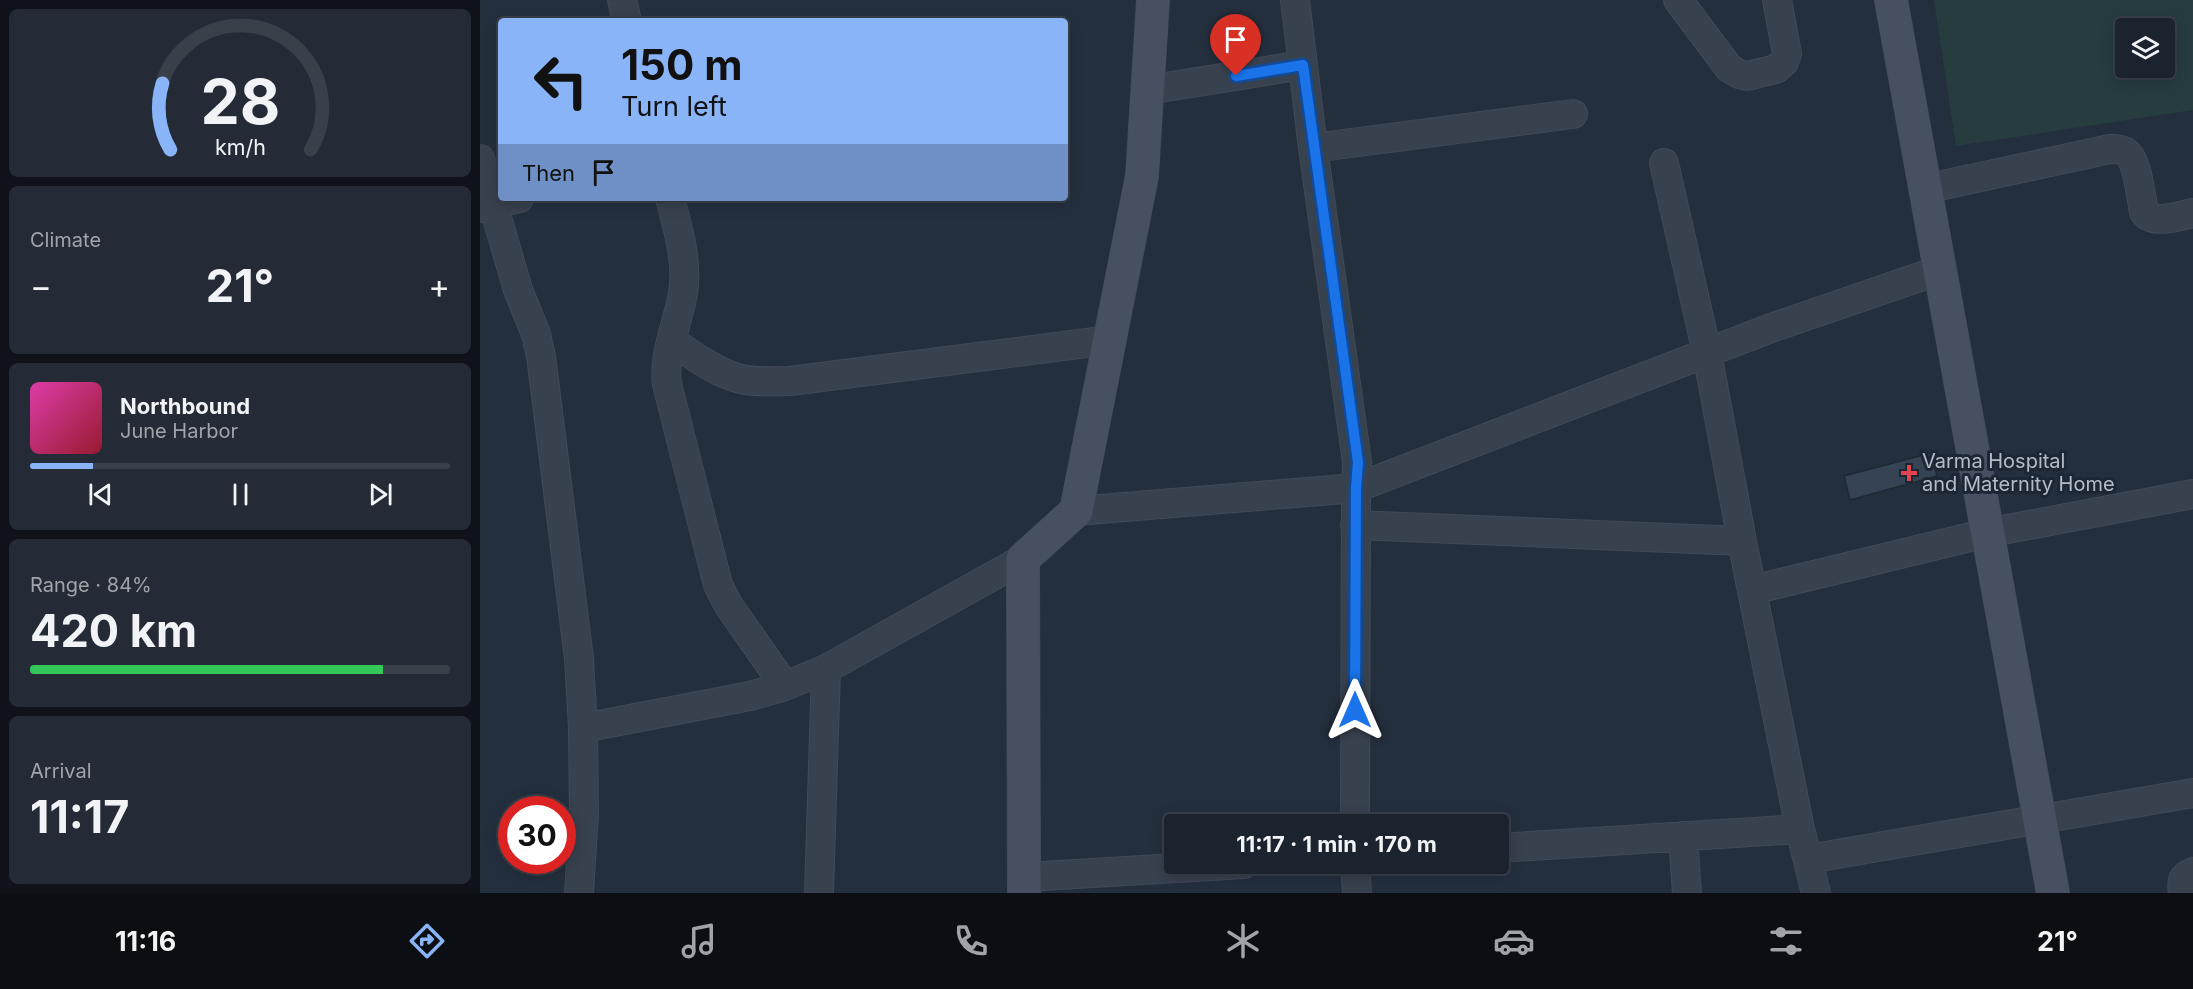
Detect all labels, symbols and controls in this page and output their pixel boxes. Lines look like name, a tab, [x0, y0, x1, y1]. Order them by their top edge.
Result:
pin	[1210, 14, 1261, 76]
map controls	[2115, 18, 2175, 78]
button: layers	[2115, 18, 2175, 78]
icon: arrive	[1219, 23, 1252, 56]
text: 150 m	[621, 39, 743, 90]
icon: left	[522, 42, 600, 120]
text: 28	[200, 64, 280, 139]
text: Turn left	[621, 90, 727, 123]
text: km/h	[215, 134, 265, 160]
icon: arrive	[587, 156, 620, 189]
text: Then	[522, 160, 575, 186]
text: Climate	[30, 228, 101, 252]
text: 21°	[206, 258, 274, 313]
text: −	[30, 266, 52, 306]
text: +	[428, 266, 450, 306]
text: Northbound	[120, 393, 250, 419]
text: June Harbor	[120, 419, 238, 443]
place label: Varma Hospital and Maternity Home	[1922, 449, 2115, 496]
marker: Varma Hospital and Maternity Home	[1900, 464, 1918, 482]
icon: previous	[84, 478, 117, 511]
icon: pause	[224, 478, 257, 511]
icon: next	[364, 478, 397, 511]
text: Range · 84%	[30, 573, 152, 597]
text: 420 km	[30, 603, 197, 658]
position arrow	[1323, 678, 1387, 742]
text: Arrival	[30, 759, 92, 783]
text: 11:17	[30, 789, 129, 844]
speed limit sign: 30	[498, 796, 576, 874]
text: 11:17 · 1 min · 170 m	[1236, 831, 1437, 857]
icon: directions	[406, 920, 448, 962]
icon: music	[678, 920, 720, 962]
icon: phone	[950, 920, 992, 962]
icon: climate	[1222, 920, 1264, 962]
icon: car	[1493, 920, 1535, 962]
icon: filters	[1765, 920, 1807, 962]
text: 11:16	[115, 925, 176, 958]
text: 21°	[2037, 925, 2078, 958]

